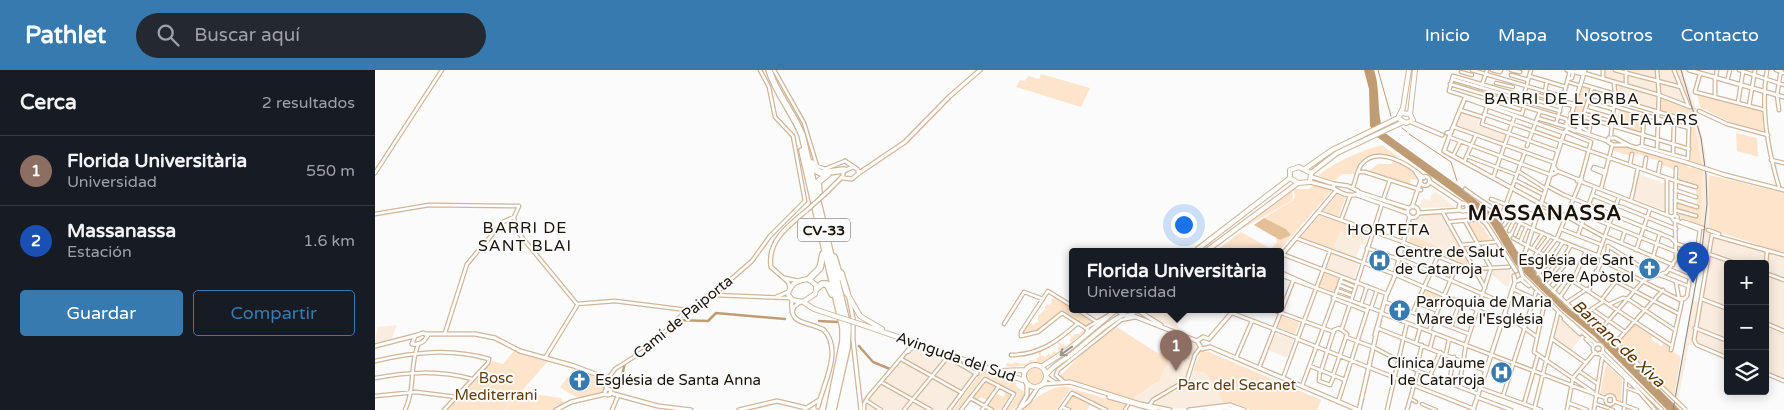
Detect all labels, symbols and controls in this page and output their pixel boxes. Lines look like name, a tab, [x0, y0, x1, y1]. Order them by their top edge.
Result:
search box	[136, 13, 486, 58]
text: Pathlet	[25, 21, 106, 50]
icon: search	[154, 21, 182, 49]
text: Buscar aquí	[194, 24, 300, 46]
text: Inicio	[1425, 24, 1470, 46]
text: Mapa	[1498, 24, 1547, 46]
text: Nosotros	[1575, 24, 1653, 46]
text: Contacto	[1681, 24, 1759, 46]
district label: BARRI DE L'ORBA	[1484, 89, 1640, 109]
text: Cerca	[20, 90, 77, 115]
text: 2 resultados	[262, 93, 355, 113]
district label: ELS ALFALARS	[1569, 110, 1699, 130]
text: Florida Universitària	[67, 150, 247, 172]
text: 1	[31, 161, 41, 181]
text: 550 m	[306, 161, 355, 181]
text: Universidad	[67, 172, 157, 192]
district label: MASSANASSA	[1468, 202, 1622, 226]
your location	[1171, 212, 1197, 238]
district label: BARRI DE SANT BLAI	[478, 218, 572, 256]
road number: CV-33	[798, 218, 850, 242]
text: Massanassa	[67, 220, 176, 242]
district label: HORTETA	[1347, 220, 1431, 240]
text: 2	[31, 231, 41, 251]
text: 1.6 km	[303, 231, 355, 251]
text: Estación	[67, 242, 132, 262]
pin: 2	[1677, 242, 1709, 283]
place label: Centre de Salut de Catarroja	[1395, 243, 1505, 278]
popup	[1069, 248, 1284, 313]
hospital icon: Centre de Salut de Catarroja	[1367, 249, 1391, 273]
place label: Església de Sant Pere Apòstol	[1518, 251, 1634, 286]
church icon: Església de Sant Pere Apòstol	[1638, 257, 1662, 281]
text: Florida Universitària	[1086, 260, 1267, 282]
map controls	[1724, 260, 1769, 395]
button: +	[1724, 260, 1769, 305]
street label: Camí de Paiporta	[630, 271, 736, 363]
text: Universidad	[1086, 282, 1176, 302]
button: Guardar	[20, 290, 183, 336]
button: Compartir	[193, 290, 355, 336]
place label: Parròquia de Maria Mare de l'Església	[1416, 293, 1552, 328]
water label: Barranc de Xiva	[1568, 296, 1669, 392]
church icon: Parròquia de Maria Mare de l'Església	[1388, 299, 1412, 323]
button: −	[1724, 305, 1769, 350]
street label: Avinguda del Sud	[894, 328, 1018, 386]
pin: 1	[1160, 330, 1192, 371]
one-way arrow	[1060, 345, 1073, 356]
button: layers	[1724, 350, 1769, 395]
place label: Clínica Jaume I de Catarroja	[1387, 354, 1485, 389]
hospital icon: Clínica Jaume I de Catarroja	[1489, 360, 1513, 384]
church icon: Església de Santa Anna	[567, 368, 591, 392]
park label: Bosc Mediterrani	[455, 369, 537, 404]
place label: Església de Santa Anna	[595, 371, 761, 389]
park label: Parc del Secanet	[1178, 376, 1297, 394]

